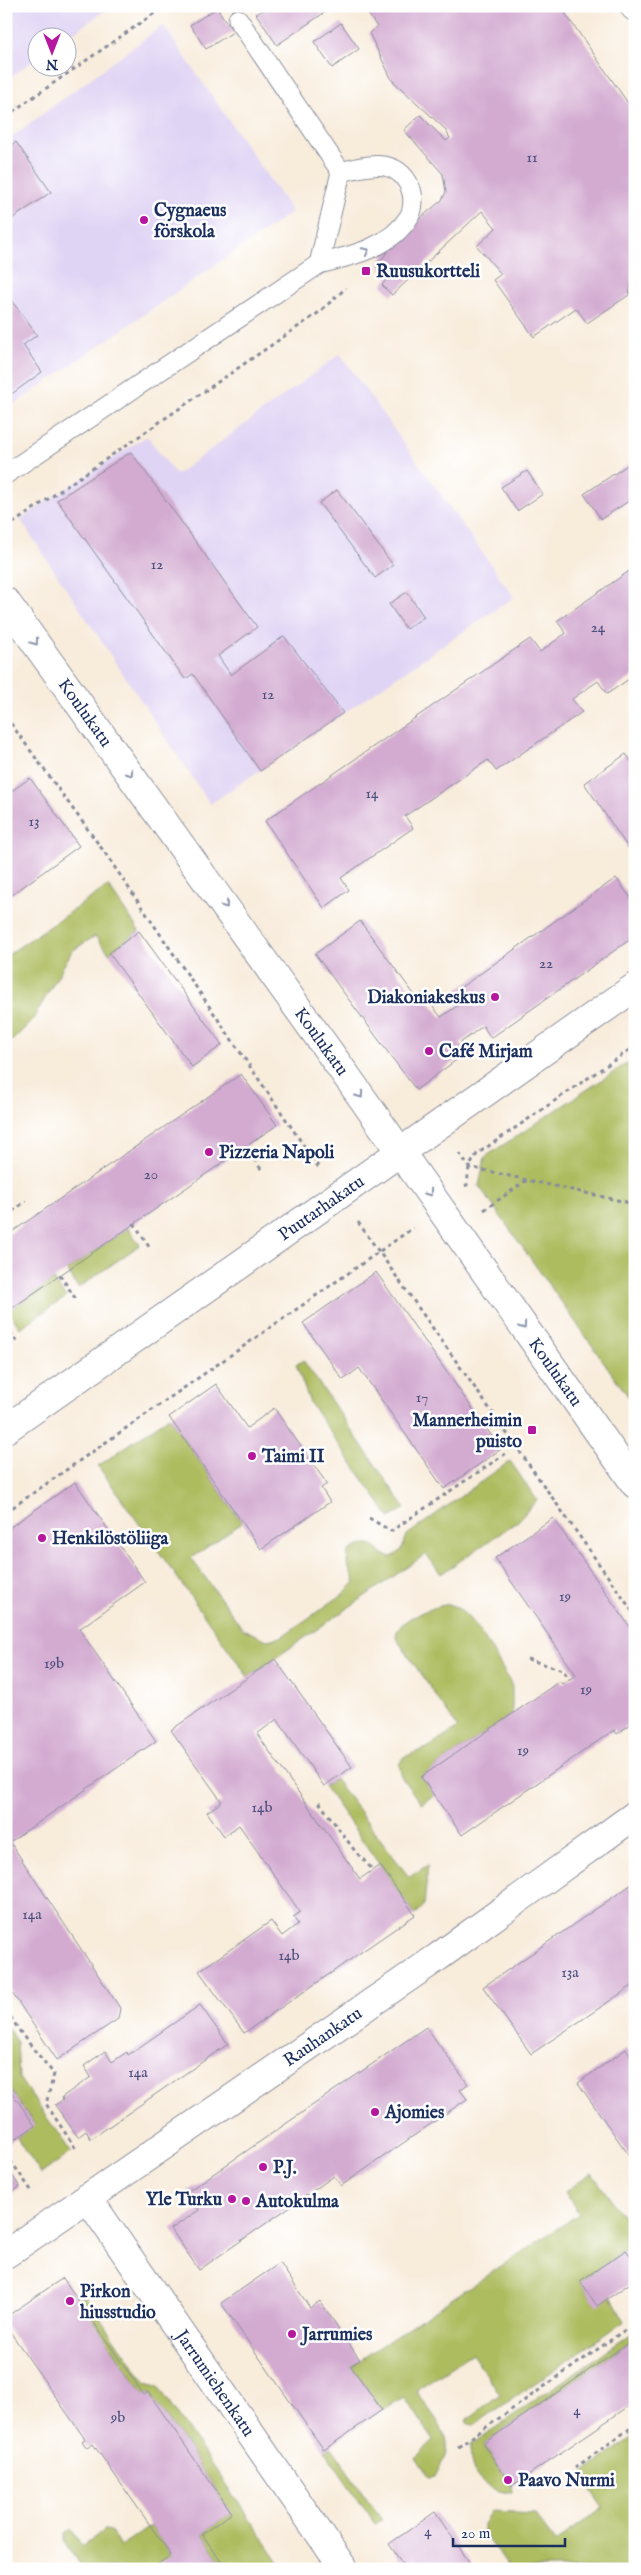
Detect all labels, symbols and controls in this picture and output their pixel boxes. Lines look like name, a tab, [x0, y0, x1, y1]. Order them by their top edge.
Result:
north arrow	[28, 28, 78, 78]
text: N	[46, 55, 59, 73]
house number: 11	[526, 148, 538, 167]
place label: Cygnaeus förskola	[154, 200, 227, 244]
marker: Cygnaeus förskola	[138, 214, 150, 226]
one-way arrow	[361, 247, 370, 257]
place label: Ruusukortteli	[376, 261, 480, 284]
marker: Ruusukortteli	[360, 265, 372, 277]
house number: 12	[151, 555, 163, 574]
house number: 24	[591, 618, 606, 637]
one-way arrow	[29, 636, 38, 646]
street label: Koulukatu	[52, 675, 117, 752]
house number: 12	[262, 685, 274, 704]
one-way arrow	[124, 767, 133, 777]
house number: 14	[366, 784, 379, 803]
house number: 13	[28, 812, 40, 831]
one-way arrow	[219, 900, 228, 909]
house number: 22	[539, 954, 553, 973]
place label: Diakoniakeskus	[367, 987, 486, 1010]
marker: Diakoniakeskus	[489, 991, 501, 1003]
street label: Koulukatu	[288, 1003, 353, 1081]
place label: Café Mirjam	[439, 1041, 533, 1064]
marker: Café Mirjam	[423, 1045, 435, 1057]
one-way arrow	[354, 1089, 363, 1098]
place label: Pizzeria Napoli	[219, 1142, 334, 1165]
marker: Pizzeria Napoli	[203, 1146, 215, 1158]
house number: 20	[144, 1165, 158, 1184]
street label: Puutarhakatu	[274, 1171, 369, 1247]
one-way arrow	[423, 1187, 432, 1197]
one-way arrow	[517, 1320, 526, 1329]
street label: Koulukatu	[522, 1334, 587, 1412]
house number: 17	[416, 1388, 428, 1407]
place label: Mannerheimin puisto	[412, 1410, 522, 1454]
marker: Mannerheimin puisto	[526, 1424, 538, 1436]
place label: Taimi II	[261, 1446, 325, 1469]
marker: Taimi II	[246, 1450, 258, 1462]
place label: Henkilöstöliiga	[52, 1528, 169, 1551]
marker: Henkilöstöliiga	[36, 1532, 48, 1544]
house number: 19	[559, 1587, 571, 1606]
house number: 19b	[44, 1654, 64, 1673]
house number: 19	[580, 1680, 592, 1699]
house number: 19	[517, 1741, 529, 1760]
house number: 14b	[252, 1798, 272, 1817]
house number: 14a	[22, 1905, 42, 1924]
house number: 14b	[279, 1946, 299, 1965]
house number: 13a	[561, 1963, 579, 1982]
street label: Rauhankatu	[279, 2003, 367, 2073]
house number: 14a	[128, 2063, 148, 2082]
place label: Ajomies	[384, 2102, 445, 2125]
marker: Ajomies	[369, 2106, 381, 2118]
place label: P.J.	[273, 2157, 297, 2180]
marker: P.J.	[257, 2161, 269, 2173]
place label: Yle Turku	[146, 2189, 223, 2212]
place label: Autokulma	[255, 2191, 340, 2214]
marker: Yle Turku	[226, 2193, 238, 2205]
marker: Autokulma	[240, 2195, 252, 2207]
place label: Pirkon hiusstudio	[79, 2281, 156, 2325]
marker: Pirkon hiusstudio	[64, 2295, 76, 2307]
street label: Jarrumiehenkatu	[168, 2324, 259, 2442]
place label: Jarrumies	[300, 2324, 373, 2347]
marker: Jarrumies	[286, 2328, 298, 2340]
house number: 4	[573, 2401, 581, 2420]
house number: 9b	[110, 2408, 125, 2427]
place label: Paavo Nurmi	[518, 2470, 615, 2493]
marker: Paavo Nurmi	[502, 2474, 514, 2486]
scale bar	[453, 2515, 566, 2547]
house number: 4	[424, 2522, 432, 2541]
text: 20 m	[461, 2524, 491, 2543]

